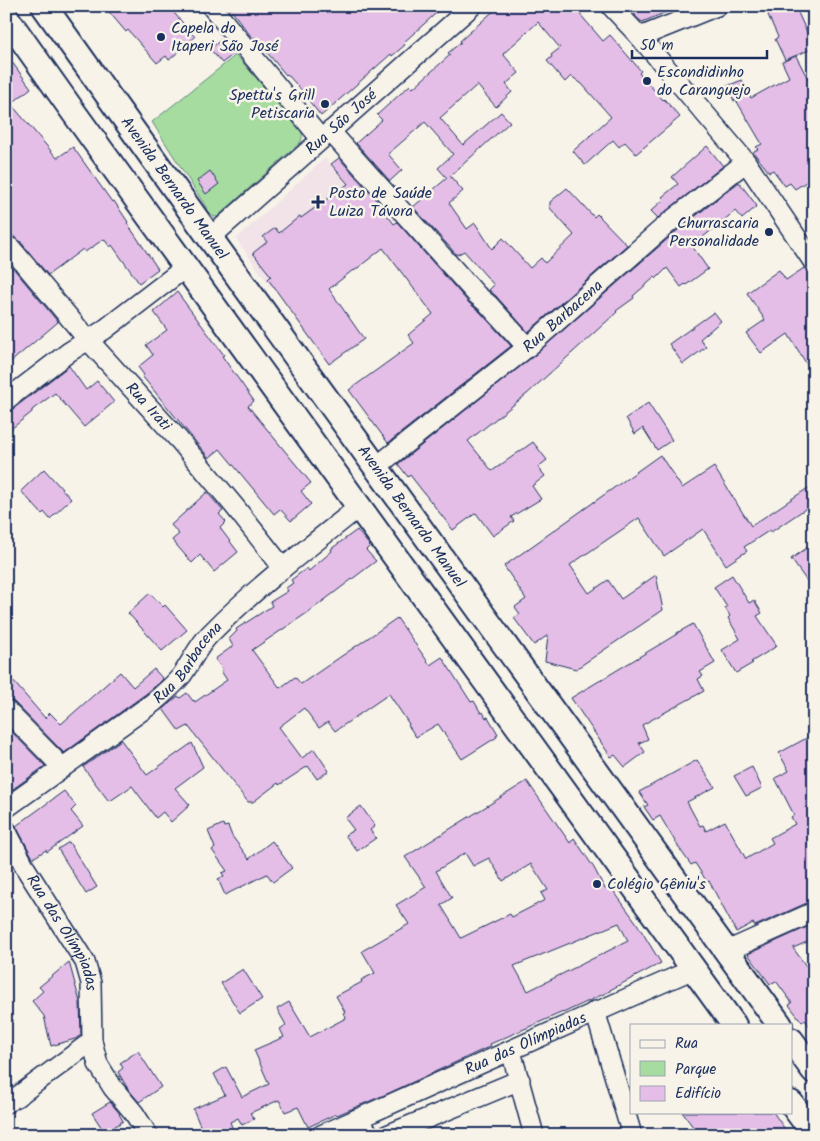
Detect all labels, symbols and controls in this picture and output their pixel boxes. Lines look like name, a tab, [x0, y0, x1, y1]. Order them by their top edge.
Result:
place label: Capela do Itaperi São José	[171, 16, 279, 59]
scale bar	[632, 28, 768, 60]
marker: Capela do Itaperi São José	[155, 31, 167, 43]
text: 50 m	[640, 34, 674, 58]
place label: Escondidinho do Caranguejo	[657, 60, 751, 103]
marker: Escondidinho do Caranguejo	[641, 75, 653, 87]
street label: Rua São José	[299, 82, 383, 161]
place label: Spettu's Grill Petiscaria	[229, 83, 315, 126]
marker: Spettu's Grill Petiscaria	[319, 98, 331, 110]
street label: Avenida Bernardo Manuel	[114, 111, 234, 265]
place label: Posto de Saúde Luiza Távora	[329, 181, 432, 224]
marker: Posto de Saúde Luiza Távora	[311, 195, 325, 209]
place label: Churrascaria Personalidade	[669, 211, 759, 254]
marker: Churrascaria Personalidade	[763, 226, 775, 238]
street label: Rua Barbacena	[517, 274, 609, 359]
street label: Rua Irati	[120, 376, 178, 438]
street label: Avenida Bernardo Manuel	[351, 440, 472, 593]
street label: Rua Barbacena	[147, 616, 228, 710]
street label: Rua das Olímpiadas	[20, 869, 104, 991]
place label: Colégio Gêniu's	[607, 872, 706, 897]
marker: Colégio Gêniu's	[591, 878, 603, 890]
street label: Rua das Olímpiadas	[461, 1005, 591, 1082]
legend	[630, 1024, 792, 1114]
text: Rua	[675, 1032, 698, 1056]
text: Parque	[675, 1058, 716, 1082]
text: Edifício	[675, 1082, 721, 1106]

